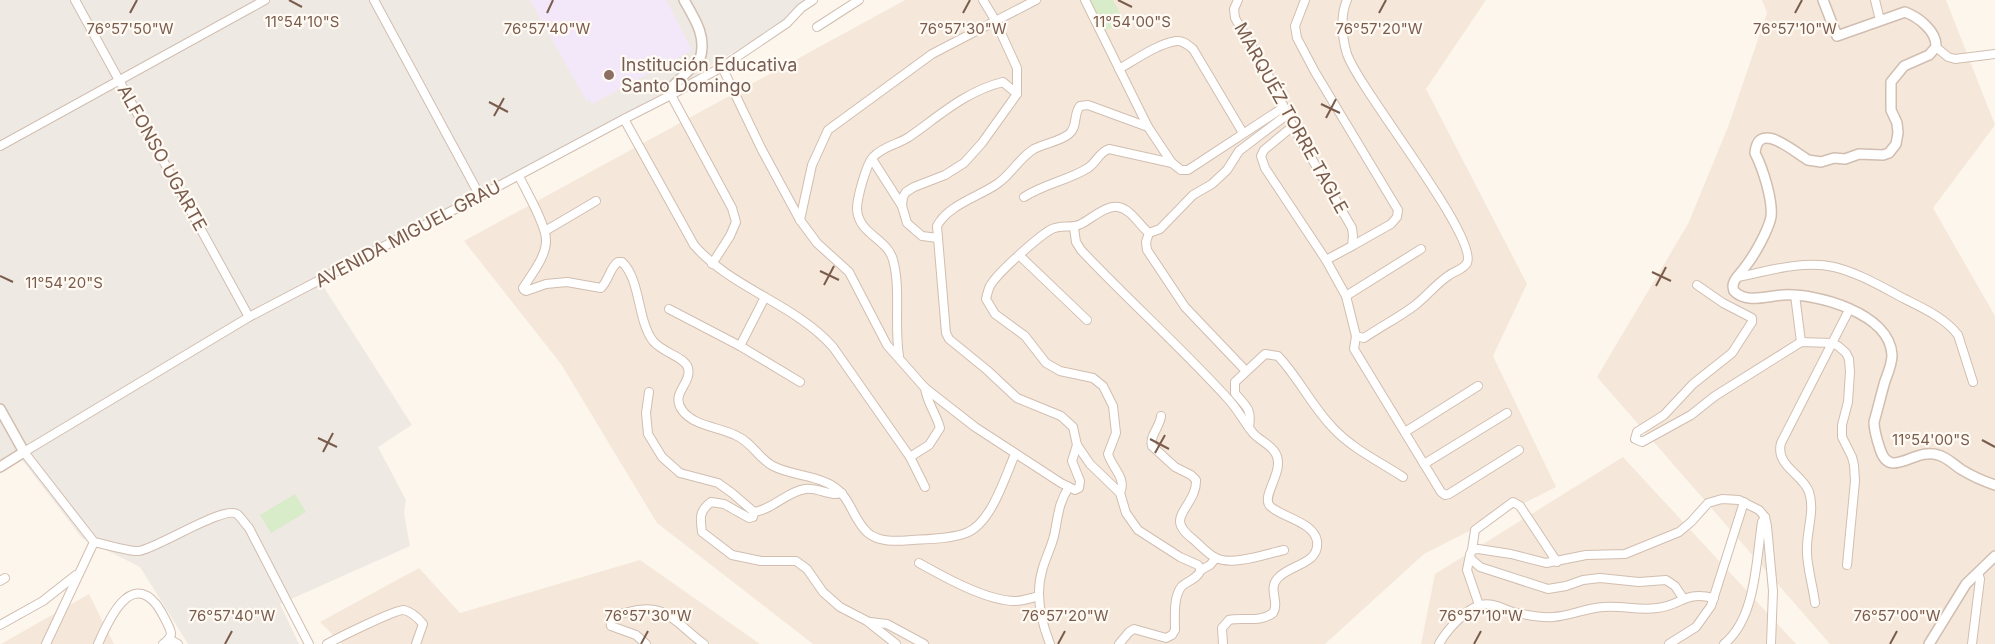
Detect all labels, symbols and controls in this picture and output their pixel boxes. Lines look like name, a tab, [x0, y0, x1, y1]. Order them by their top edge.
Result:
text: 11°54'10"S	[265, 12, 339, 31]
text: 11°54'00"S	[1093, 12, 1171, 31]
street label: MARQUÉZ TORRE TAGLE	[1230, 18, 1354, 217]
text: 76°57'50"W	[87, 19, 174, 38]
text: 76°57'40"W	[504, 19, 590, 38]
text: 76°57'30"W	[920, 19, 1007, 38]
text: 76°57'20"W	[1336, 19, 1423, 38]
text: 76°57'10"W	[1753, 19, 1837, 38]
place label: Institución Educativa Santo Domingo	[621, 54, 797, 96]
marker: Institución Educativa Santo Domingo	[602, 68, 616, 82]
street label: ALFONSO UGARTE	[114, 81, 211, 234]
street label: AVENIDA MIGUEL GRAU	[311, 176, 504, 291]
text: 11°54'20"S	[25, 273, 103, 292]
text: 11°54'00"S	[1892, 430, 1970, 449]
text: 76°57'40"W	[189, 606, 275, 625]
text: 76°57'30"W	[605, 606, 692, 625]
text: 76°57'20"W	[1022, 606, 1109, 625]
text: 76°57'10"W	[1439, 606, 1523, 625]
text: 76°57'00"W	[1853, 606, 1941, 625]

